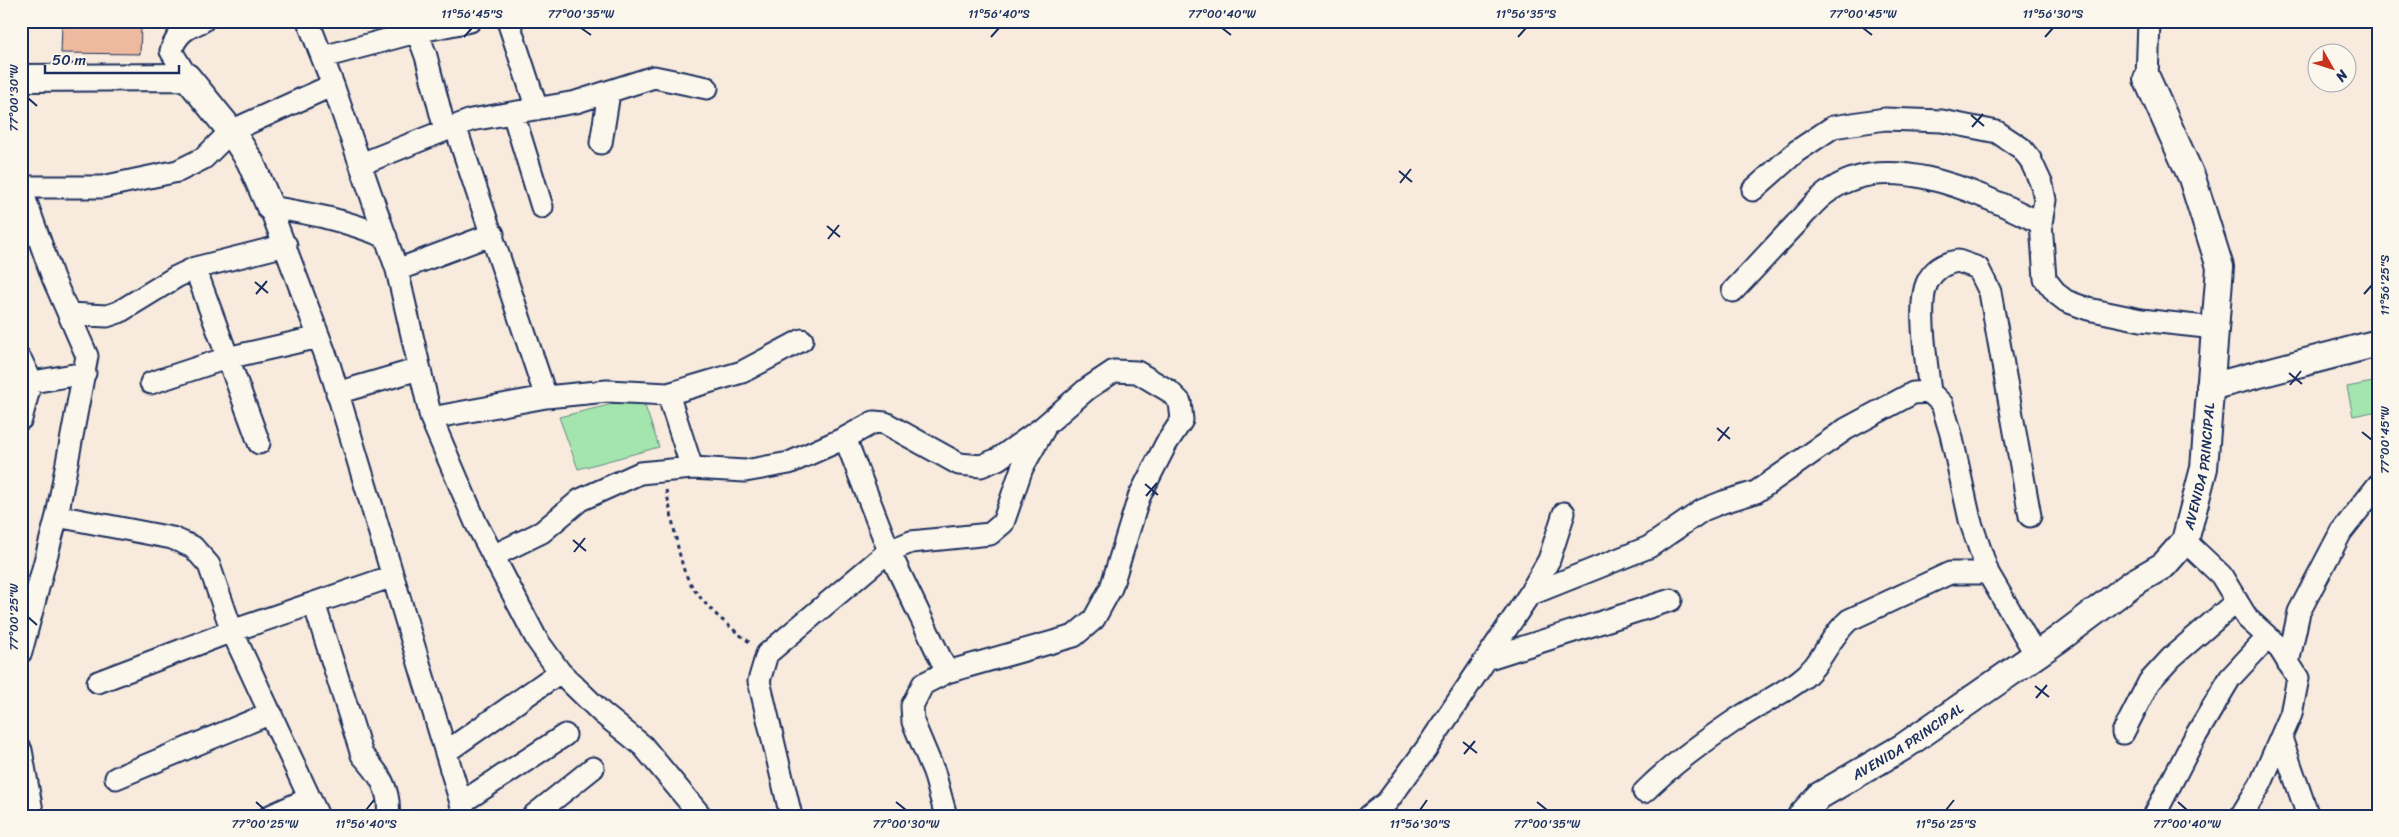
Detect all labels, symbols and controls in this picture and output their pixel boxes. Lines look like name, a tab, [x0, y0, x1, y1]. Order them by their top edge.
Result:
text: 11°56'45"S	[441, 3, 503, 25]
text: 77°00'35"W	[548, 3, 615, 25]
text: 11°56'40"S	[968, 3, 1030, 25]
text: 77°00'40"W	[1188, 3, 1257, 25]
text: 11°56'35"S	[1496, 3, 1557, 25]
text: 77°00'45"W	[1829, 3, 1898, 25]
text: 11°56'30"S	[2023, 3, 2084, 25]
scale bar	[45, 42, 179, 74]
north arrow	[2306, 42, 2356, 92]
text: 50 m	[52, 47, 87, 73]
text: N	[2329, 63, 2355, 88]
text: 77°00'30"W	[3, 64, 25, 131]
text: 11°56'25"S	[2374, 254, 2396, 315]
street label: AVENIDA PRINCIPAL	[2176, 401, 2222, 533]
text: 77°00'45"W	[2374, 405, 2396, 474]
text: 77°00'25"W	[3, 583, 25, 650]
street label: AVENIDA PRINCIPAL	[1846, 696, 1969, 788]
text: 77°00'25"W	[232, 813, 299, 835]
text: 11°56'40"S	[335, 813, 397, 835]
text: 77°00'30"W	[873, 813, 940, 835]
text: 11°56'30"S	[1390, 813, 1451, 835]
text: 77°00'35"W	[1514, 813, 1581, 835]
text: 11°56'25"S	[1916, 813, 1977, 835]
text: 77°00'40"W	[2153, 813, 2222, 835]

